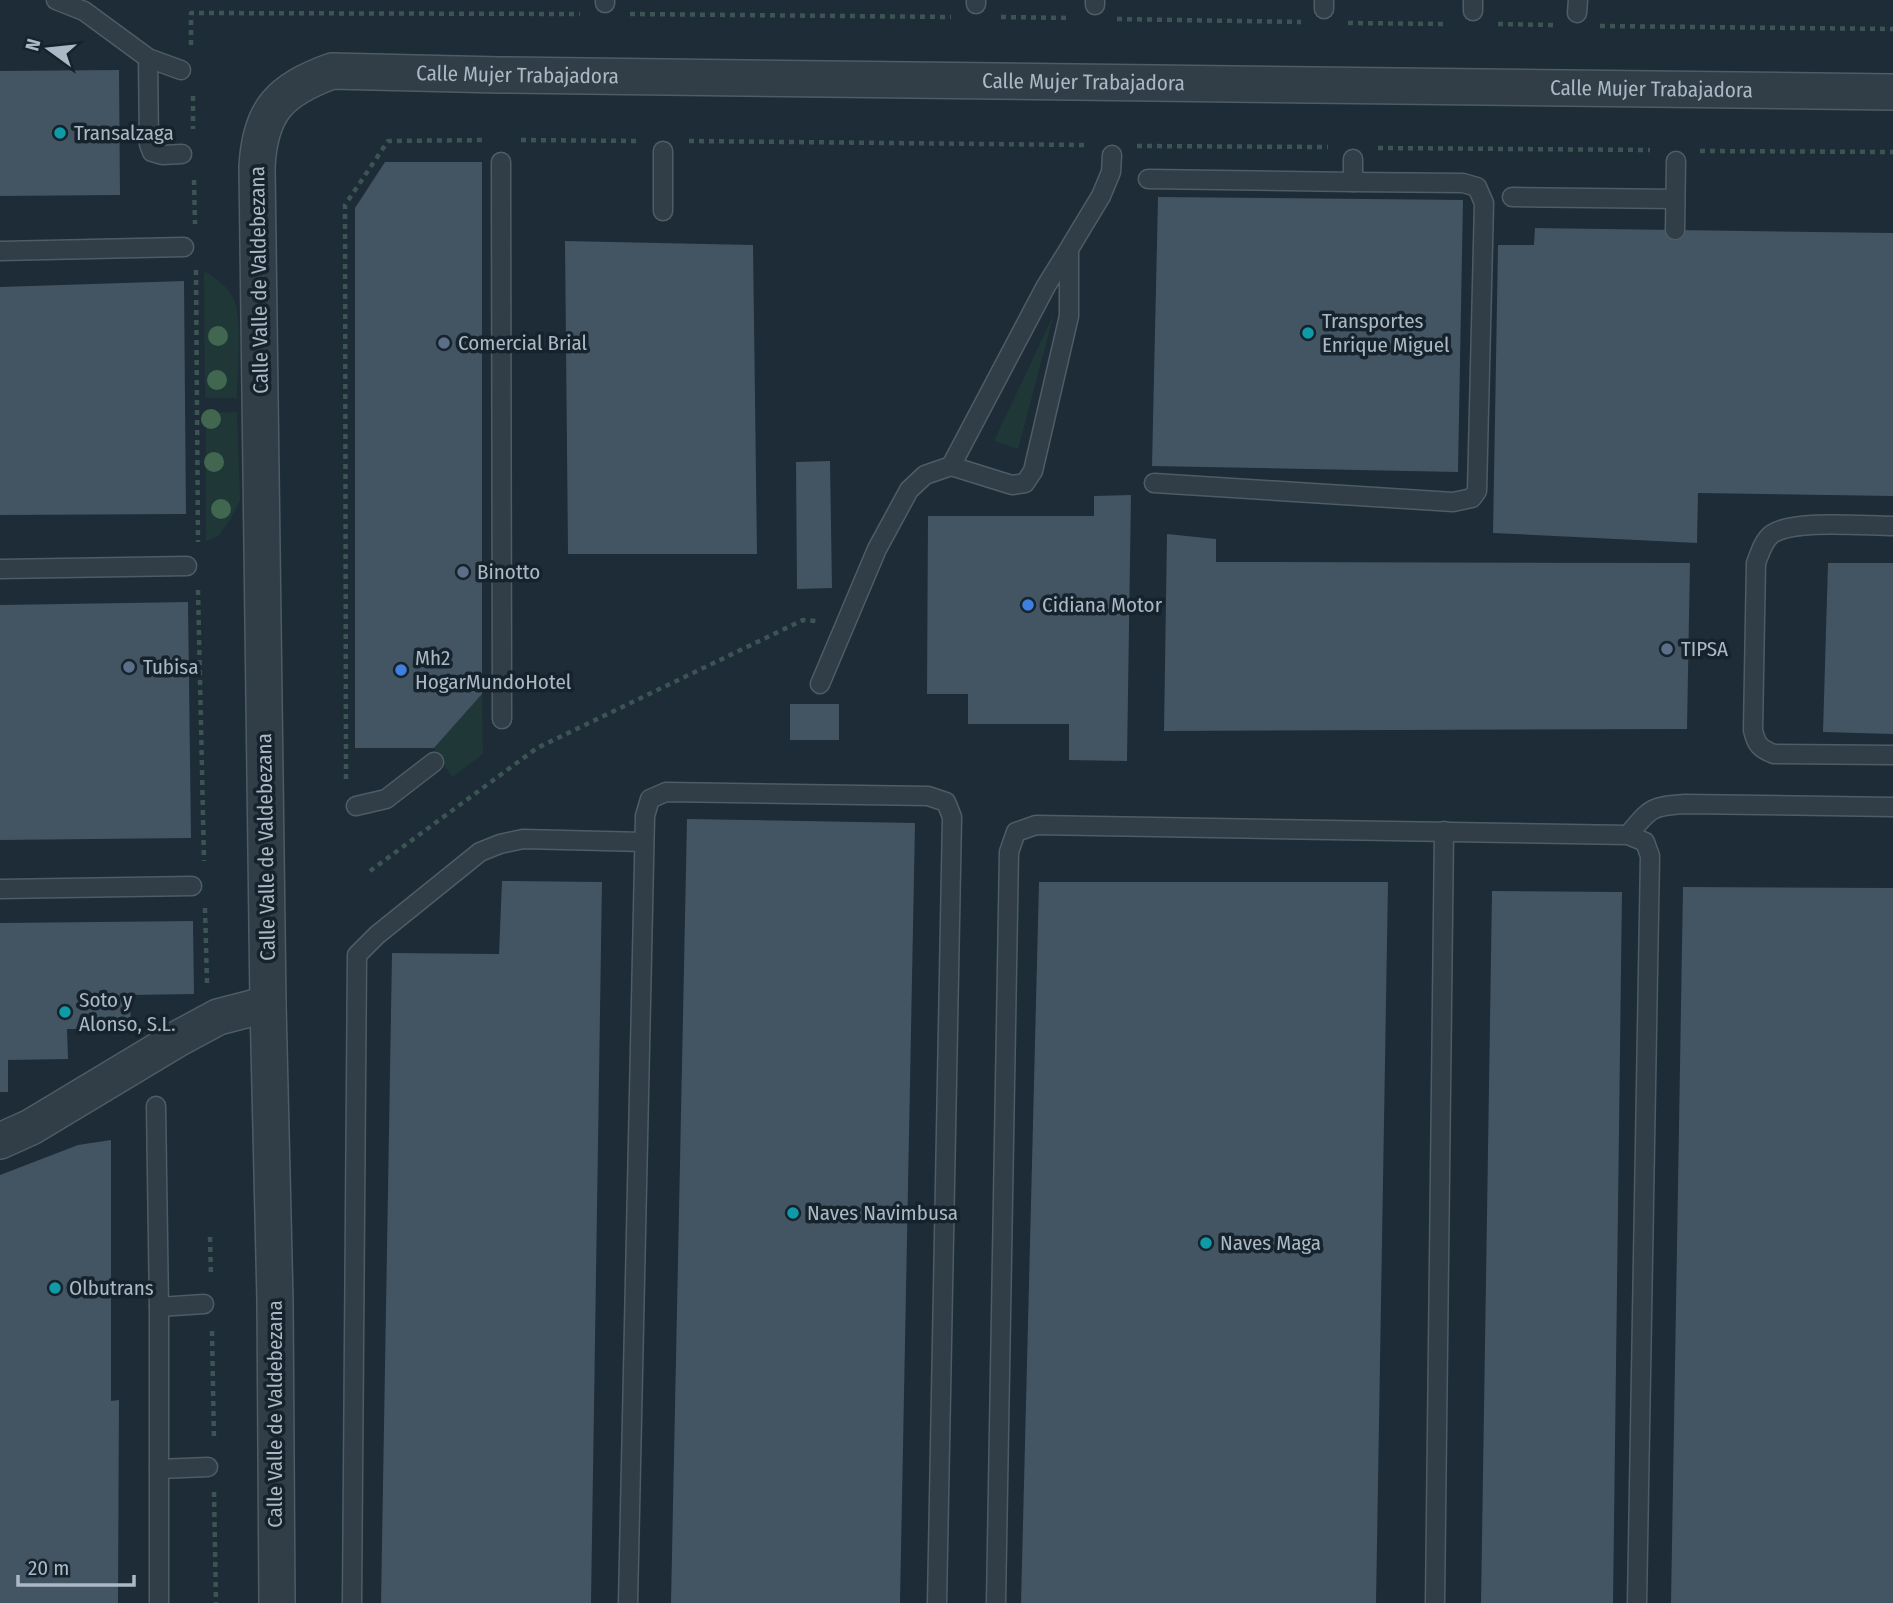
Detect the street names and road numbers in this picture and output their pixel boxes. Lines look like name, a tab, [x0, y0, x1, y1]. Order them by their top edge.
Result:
street label: Calle Mujer Trabajadora	[416, 60, 619, 89]
street label: Calle Mujer Trabajadora	[982, 68, 1185, 96]
street label: Calle Mujer Trabajadora	[1550, 75, 1753, 103]
street label: Calle Valle de Valdebezana	[244, 166, 274, 394]
street label: Calle Valle de Valdebezana	[251, 733, 281, 961]
street label: Calle Valle de Valdebezana	[262, 1300, 288, 1528]

